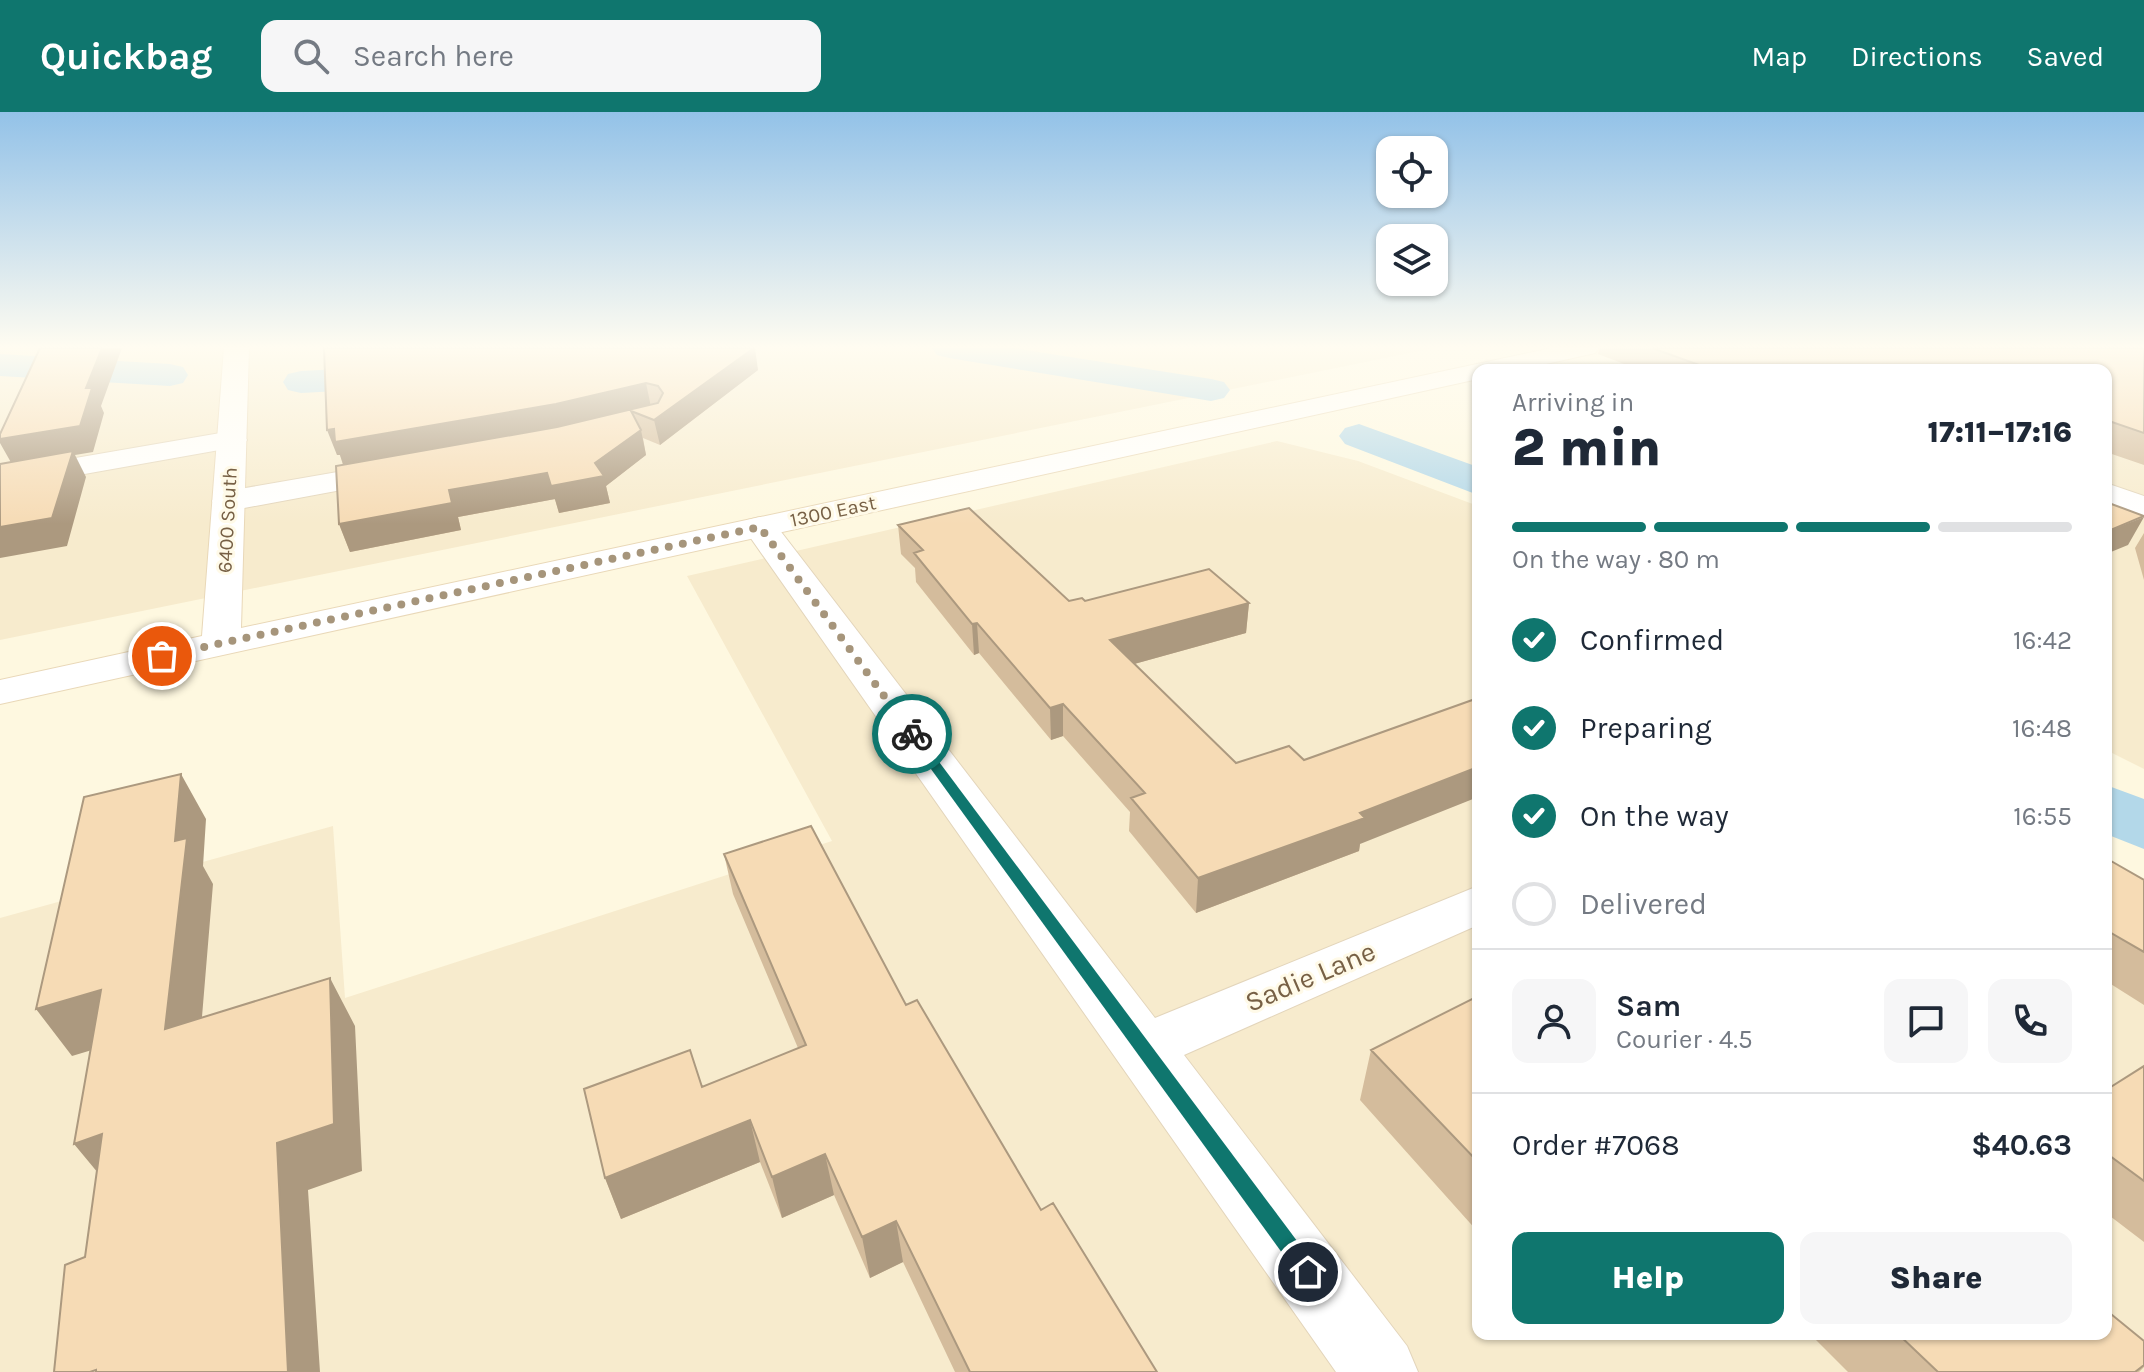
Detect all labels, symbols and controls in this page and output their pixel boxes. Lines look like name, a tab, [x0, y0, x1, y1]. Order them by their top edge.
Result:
search box	[261, 20, 821, 92]
text: Quickbag	[40, 34, 213, 79]
icon: search	[289, 34, 333, 78]
text: Search here	[353, 38, 514, 74]
text: Map	[1752, 40, 1807, 73]
text: Directions	[1851, 40, 1983, 73]
text: Saved	[2027, 40, 2104, 73]
map controls	[1376, 136, 1448, 296]
button: locate	[1376, 136, 1448, 208]
button: layers	[1376, 224, 1448, 296]
text: Arriving in	[1512, 387, 1634, 418]
text: 17:11–17:16	[1927, 414, 2072, 450]
text: 2 min	[1512, 417, 1661, 478]
street label: 6400 South	[213, 467, 242, 573]
street label: 1300 East	[788, 491, 879, 532]
text: On the way · 80 m	[1512, 544, 1720, 575]
icon: check	[1512, 618, 1556, 662]
pin	[128, 622, 196, 690]
text: Confirmed	[1580, 622, 1724, 658]
text: 16:42	[2013, 625, 2072, 656]
icon: bag	[140, 634, 184, 678]
courier	[872, 694, 952, 774]
icon: check	[1512, 706, 1556, 750]
text: Preparing	[1580, 710, 1712, 746]
icon: bike	[890, 712, 934, 756]
text: 16:48	[2012, 713, 2072, 744]
icon: check	[1512, 794, 1556, 838]
text: On the way	[1580, 798, 1729, 834]
text: 16:55	[2013, 801, 2072, 832]
text: Delivered	[1580, 886, 1707, 922]
street label: Sadie Lane	[1240, 934, 1380, 1019]
button: person	[1512, 979, 1596, 1063]
button: chat	[1884, 979, 1968, 1063]
button: phone	[1988, 979, 2072, 1063]
text: Sam	[1616, 988, 1681, 1024]
text: Courier · 4.5	[1616, 1024, 1753, 1055]
text: Order #7068	[1512, 1127, 1680, 1163]
text: $40.63	[1971, 1127, 2072, 1163]
button: Help	[1512, 1232, 1784, 1324]
button: Share	[1800, 1232, 2072, 1324]
pin	[1274, 1238, 1342, 1306]
icon: home	[1286, 1250, 1330, 1294]

